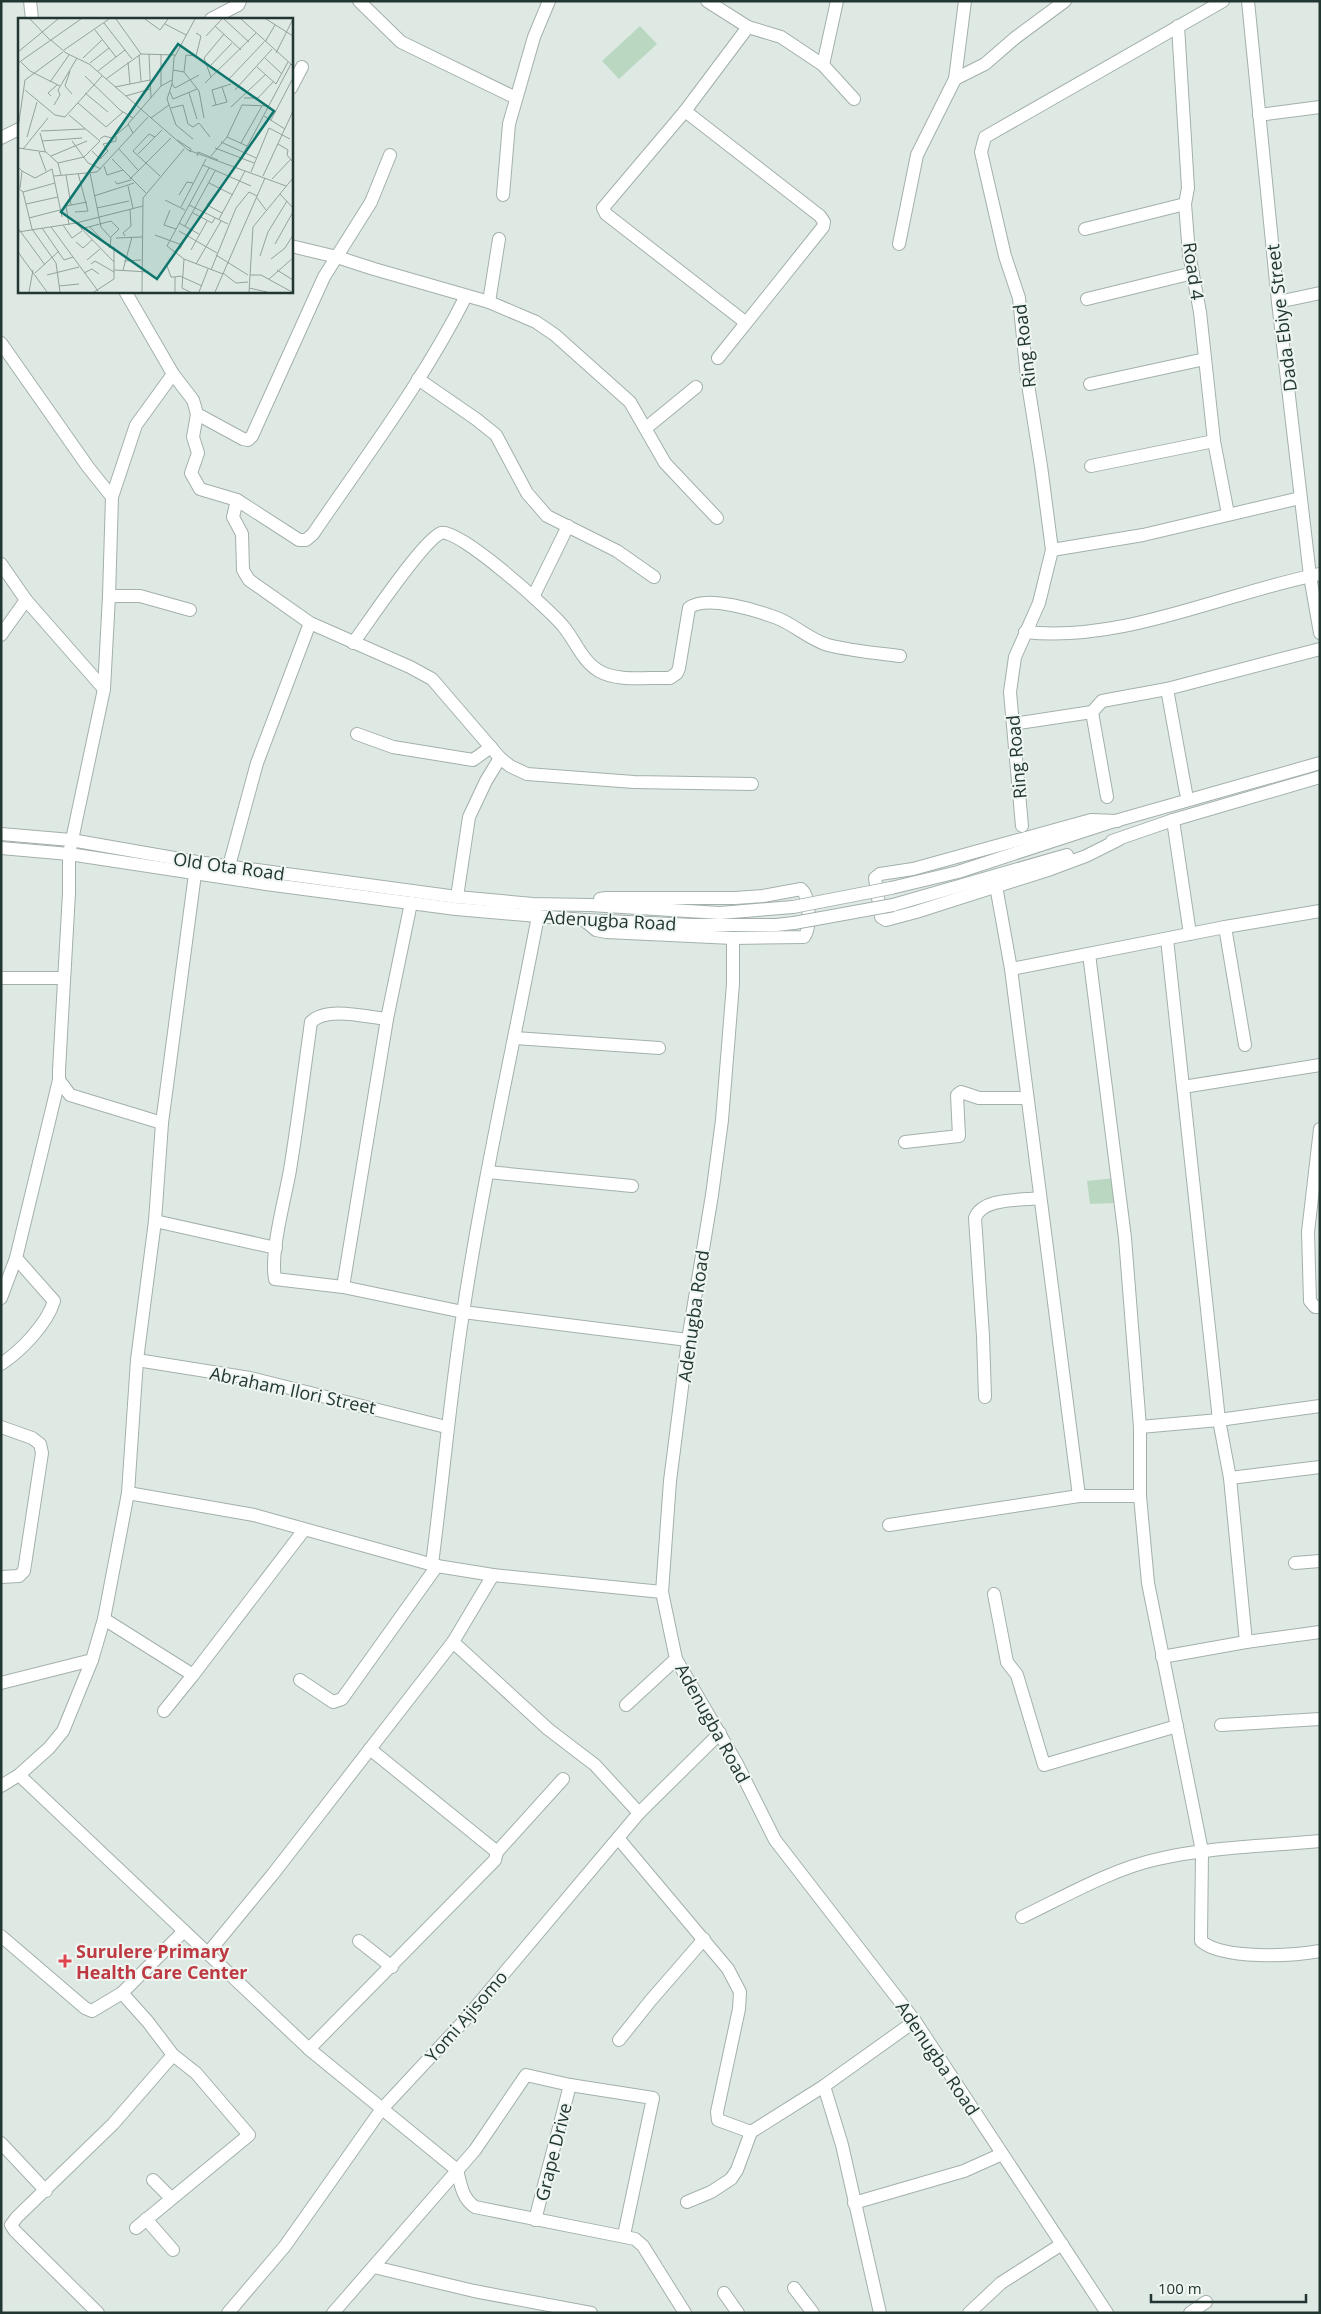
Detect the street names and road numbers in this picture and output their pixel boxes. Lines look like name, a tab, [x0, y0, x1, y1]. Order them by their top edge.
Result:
street label: Road 4	[1178, 241, 1210, 301]
street label: Dada Ebiye Street	[1260, 243, 1302, 393]
street label: Ring Road	[1007, 303, 1041, 389]
street label: Ring Road	[1000, 714, 1032, 800]
street label: Old Ota Road	[172, 846, 286, 886]
street label: Adenugba Road	[543, 905, 677, 935]
street label: Adenugba Road	[672, 1248, 714, 1384]
street label: Abraham Ilori Street	[208, 1361, 378, 1419]
street label: Adenugba Road	[670, 1659, 756, 1787]
street label: Yomi Ajisomo	[419, 1965, 513, 2067]
street label: Adenugba Road	[891, 1996, 985, 2120]
street label: Grape Drive	[529, 2100, 577, 2204]

